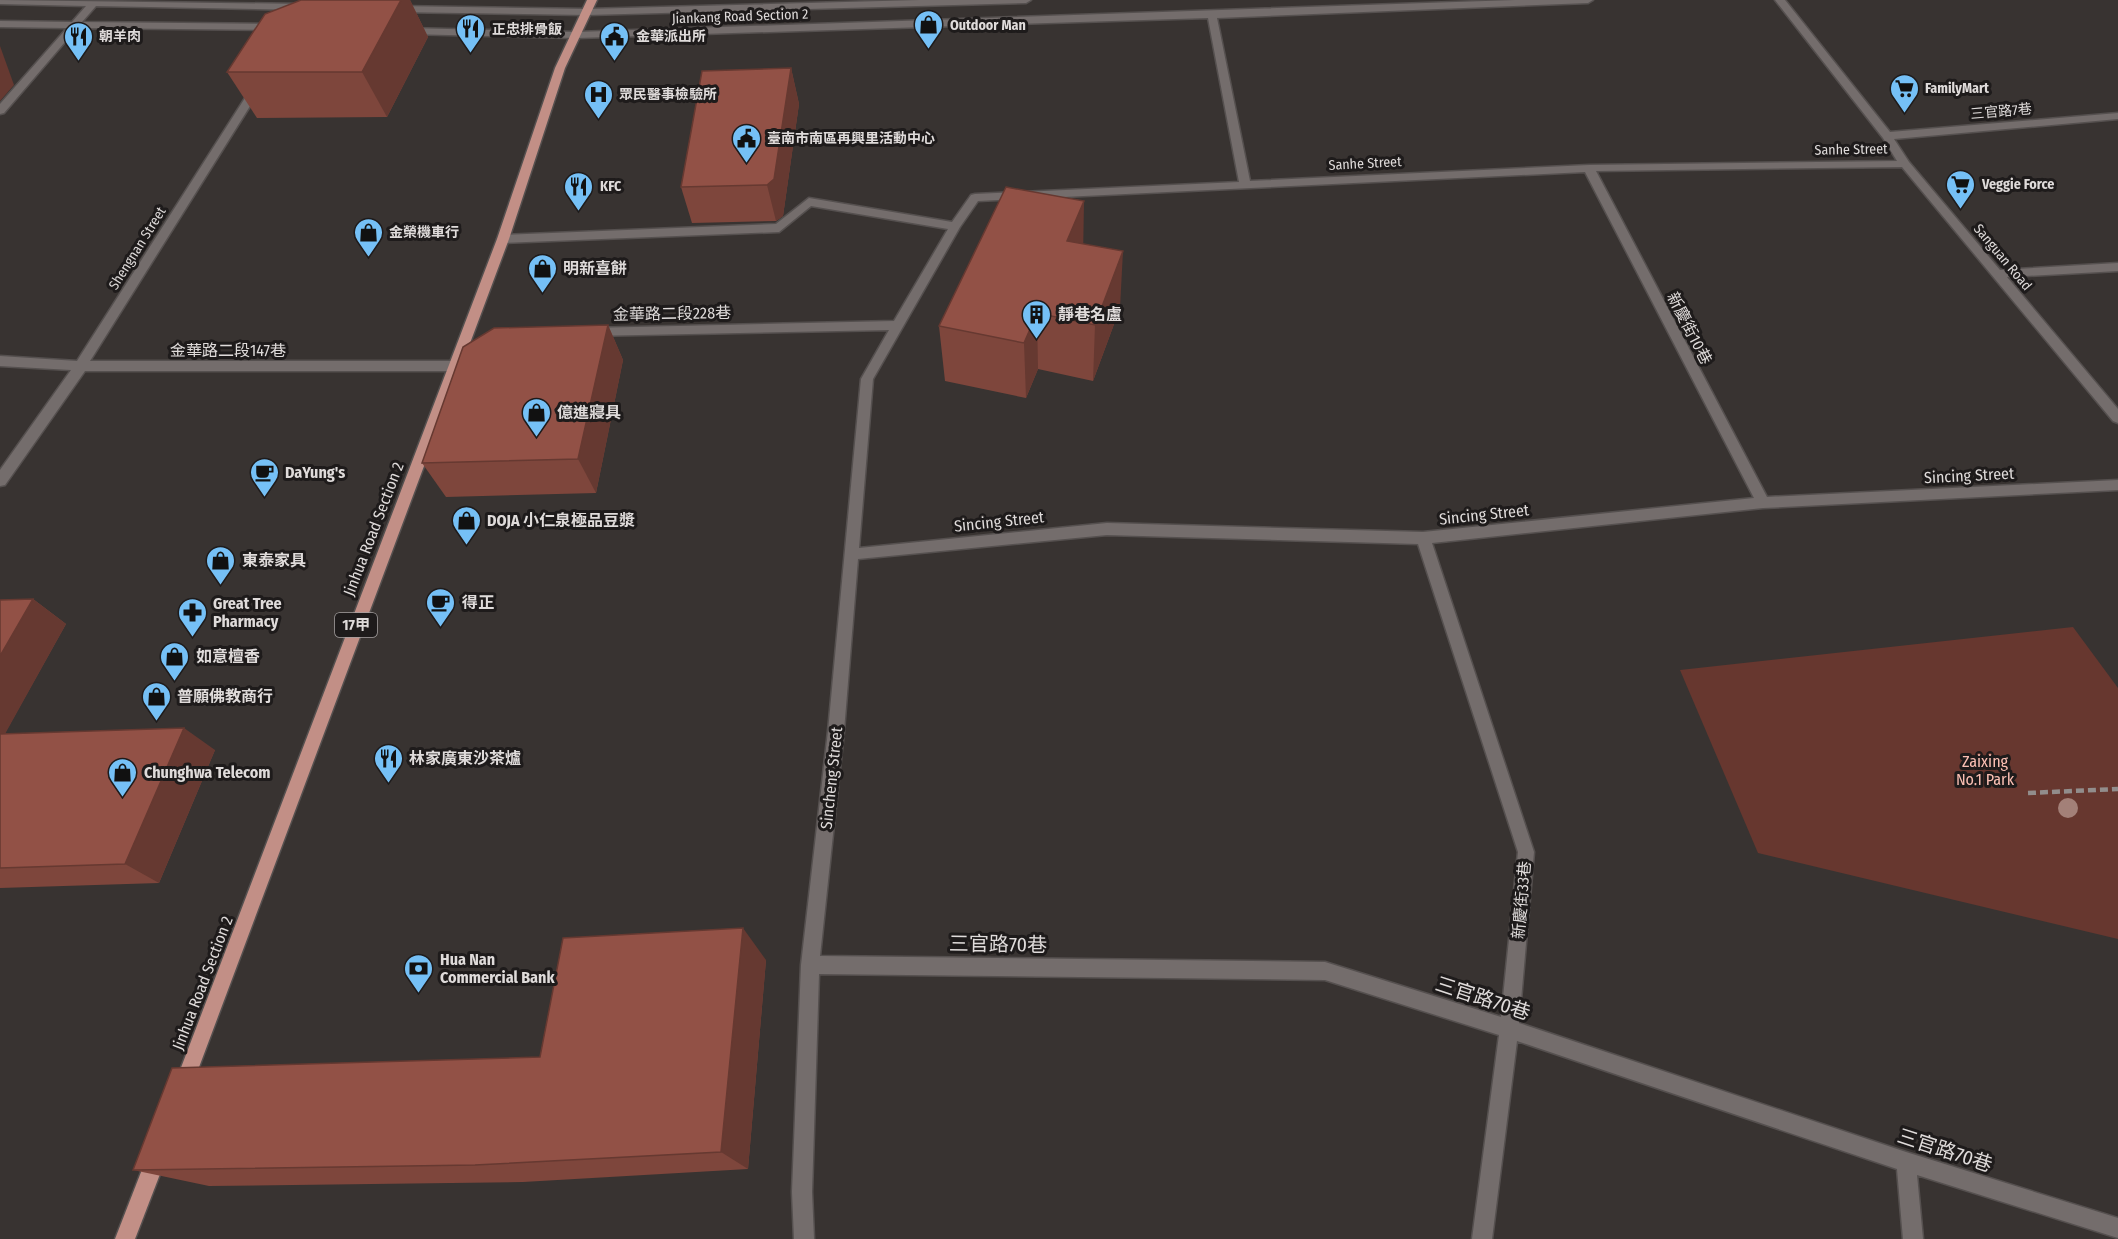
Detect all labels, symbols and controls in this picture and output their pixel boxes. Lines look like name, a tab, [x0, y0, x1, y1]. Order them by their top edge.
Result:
street label: Jiankang Road Section 2	[672, 6, 809, 27]
shop icon: Outdoor Man	[913, 9, 945, 51]
restaurant icon: 正忠排骨飯	[455, 13, 487, 55]
place label: Outdoor Man	[950, 17, 1026, 34]
restaurant icon: 朝羊肉	[62, 20, 94, 62]
public building icon: 金華派出所	[599, 20, 631, 62]
place label: 正忠排骨飯	[492, 21, 562, 38]
place label: 朝羊肉	[99, 28, 141, 45]
place label: 金華派出所	[636, 28, 706, 45]
supermarket icon: FamilyMart	[1888, 72, 1920, 114]
hospital icon: 眾民醫事檢驗所	[582, 78, 614, 120]
place label: FamilyMart	[1925, 80, 1990, 97]
place label: 眾民醫事檢驗所	[619, 86, 717, 103]
street label: 三官路7巷	[1970, 100, 2033, 123]
public building icon: 臺南市南區再興里活動中心	[730, 122, 762, 164]
place label: 臺南市南區再興里活動中心	[767, 130, 935, 147]
street label: Sanhe Street	[1814, 140, 1888, 159]
street label: Sanhe Street	[1328, 153, 1402, 174]
supermarket icon: Veggie Force	[1945, 168, 1977, 210]
restaurant icon: KFC	[563, 170, 595, 212]
place label: Veggie Force	[1981, 176, 2054, 193]
place label: KFC	[600, 178, 622, 195]
street label: Shengnan Street	[105, 203, 170, 293]
shop icon: 金榮機車行	[352, 216, 384, 258]
street label: Sanguan Road	[1970, 221, 2035, 294]
place label: 金榮機車行	[389, 224, 459, 241]
shop icon: 明新喜餅	[526, 252, 558, 294]
place label: 明新喜餅	[563, 259, 627, 278]
street label: 新慶街10巷	[1663, 289, 1716, 368]
building icon: 靜巷名盧	[1021, 298, 1053, 340]
street label: 金華路二段228巷	[613, 303, 731, 324]
place label: 靜巷名盧	[1058, 305, 1122, 324]
street label: 金華路二段147巷	[170, 341, 286, 360]
shop icon: 億進寢具	[520, 396, 552, 438]
place label: 億進寢具	[557, 403, 621, 422]
cafe icon: DaYung's	[248, 456, 280, 498]
street label: Jinhua Road Section 2	[339, 460, 408, 599]
place label: DaYung's	[285, 463, 345, 482]
street label: Sincing Street	[1923, 464, 2015, 487]
street label: Sincing Street	[1438, 500, 1531, 529]
shop icon: DOJA 小仁泉極品豆漿	[450, 504, 482, 546]
street label: Sincing Street	[953, 507, 1046, 536]
place label: DOJA 小仁泉極品豆漿	[487, 511, 635, 530]
shop icon: 東泰家具	[205, 544, 237, 586]
place label: 東泰家具	[242, 551, 306, 570]
cafe icon: 得正	[425, 586, 457, 628]
place label: 得正	[461, 593, 494, 612]
place label: Great Tree Pharmacy	[213, 594, 282, 631]
pharmacy icon: Great Tree Pharmacy	[176, 596, 208, 638]
road number: 17甲	[335, 613, 377, 637]
shop icon: 如意檀香	[159, 640, 191, 682]
place label: 如意檀香	[196, 647, 260, 666]
shop icon: 普願佛教商行	[140, 680, 172, 722]
place label: 普願佛教商行	[177, 687, 273, 706]
street label: Sincheng Street	[817, 725, 846, 830]
restaurant icon: 林家廣東沙茶爐	[372, 742, 404, 784]
place label: 林家廣東沙茶爐	[409, 749, 521, 768]
park label: Zaixing No.1 Park	[1956, 752, 2015, 789]
shop icon: Chunghwa Telecom	[107, 756, 139, 798]
place label: Chunghwa Telecom	[144, 763, 271, 782]
street label: 新慶街33巷	[1509, 860, 1534, 940]
street label: Jinhua Road Section 2	[168, 914, 237, 1053]
street label: 三官路70巷	[949, 931, 1047, 957]
place label: Hua Nan Commercial Bank	[440, 950, 555, 987]
bank icon: Hua Nan Commercial Bank	[403, 952, 435, 994]
street label: 三官路70巷	[1433, 971, 1533, 1025]
street label: 三官路70巷	[1895, 1123, 1995, 1177]

